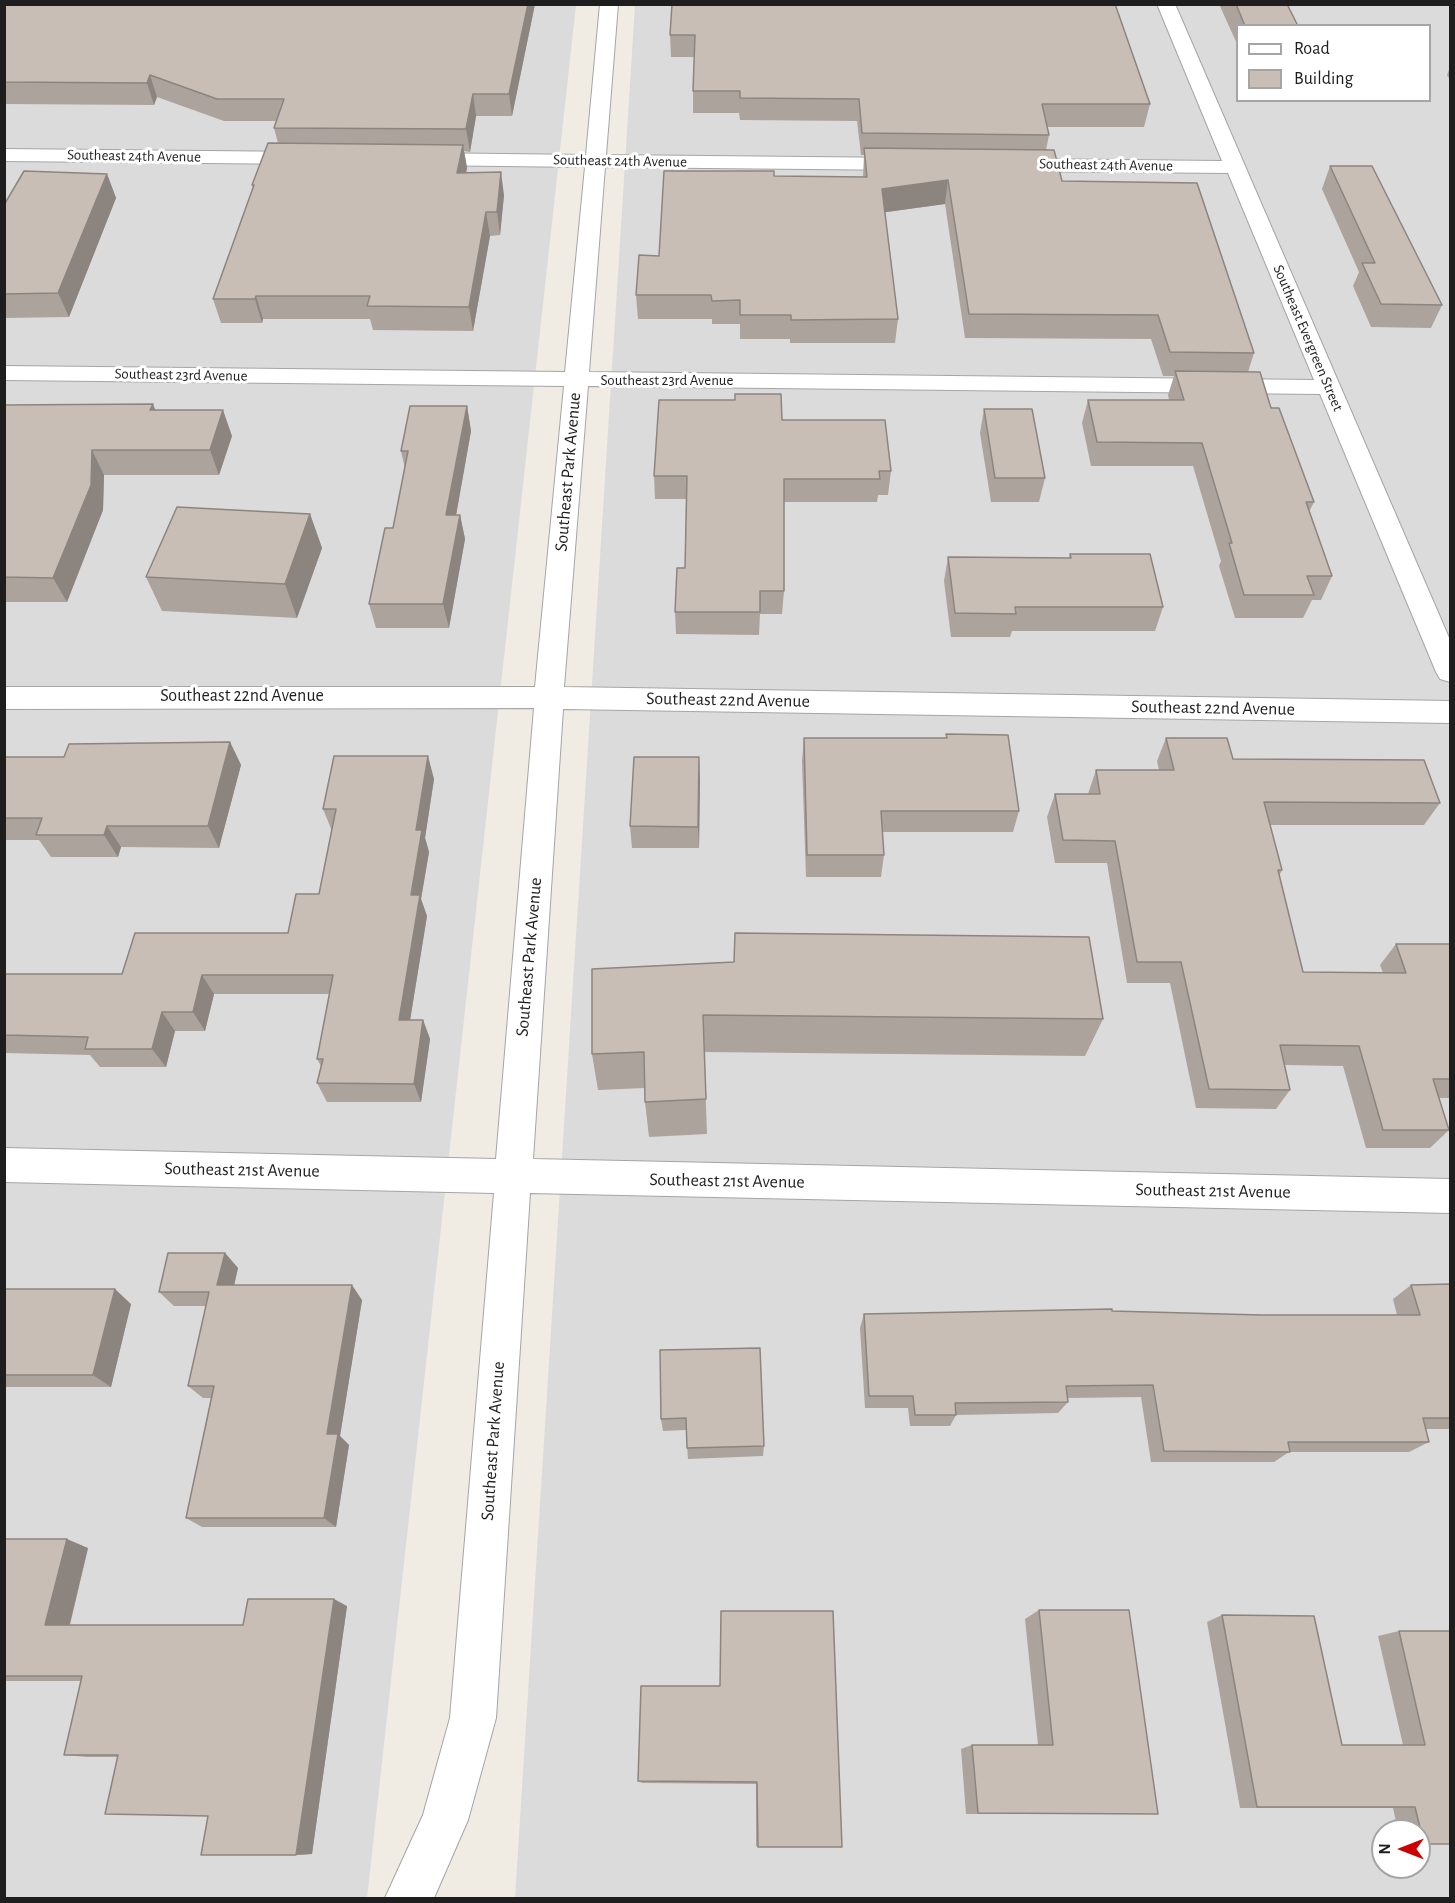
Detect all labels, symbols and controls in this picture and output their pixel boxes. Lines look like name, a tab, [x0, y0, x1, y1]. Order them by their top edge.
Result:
legend	[1236, 24, 1431, 102]
text: Road	[1294, 40, 1330, 58]
text: Building	[1294, 70, 1353, 88]
street label: Southeast 24th Avenue	[67, 146, 201, 166]
street label: Southeast 24th Avenue	[553, 151, 687, 171]
street label: Southeast 24th Avenue	[1039, 155, 1173, 175]
street label: Southeast Evergreen Street	[1269, 262, 1347, 414]
street label: Southeast 23rd Avenue	[114, 365, 248, 385]
street label: Southeast 23rd Avenue	[601, 371, 733, 389]
street label: Southeast Park Avenue	[550, 391, 586, 553]
street label: Southeast 22nd Avenue	[160, 685, 324, 707]
street label: Southeast 22nd Avenue	[646, 688, 810, 712]
street label: Southeast 22nd Avenue	[1131, 696, 1295, 720]
street label: Southeast Park Avenue	[511, 876, 547, 1038]
street label: Southeast 21st Avenue	[164, 1158, 320, 1182]
street label: Southeast 21st Avenue	[649, 1169, 805, 1193]
street label: Southeast 21st Avenue	[1135, 1179, 1291, 1203]
street label: Southeast Park Avenue	[477, 1361, 509, 1521]
north arrow	[1371, 1819, 1431, 1879]
text: N	[1377, 1843, 1393, 1855]

